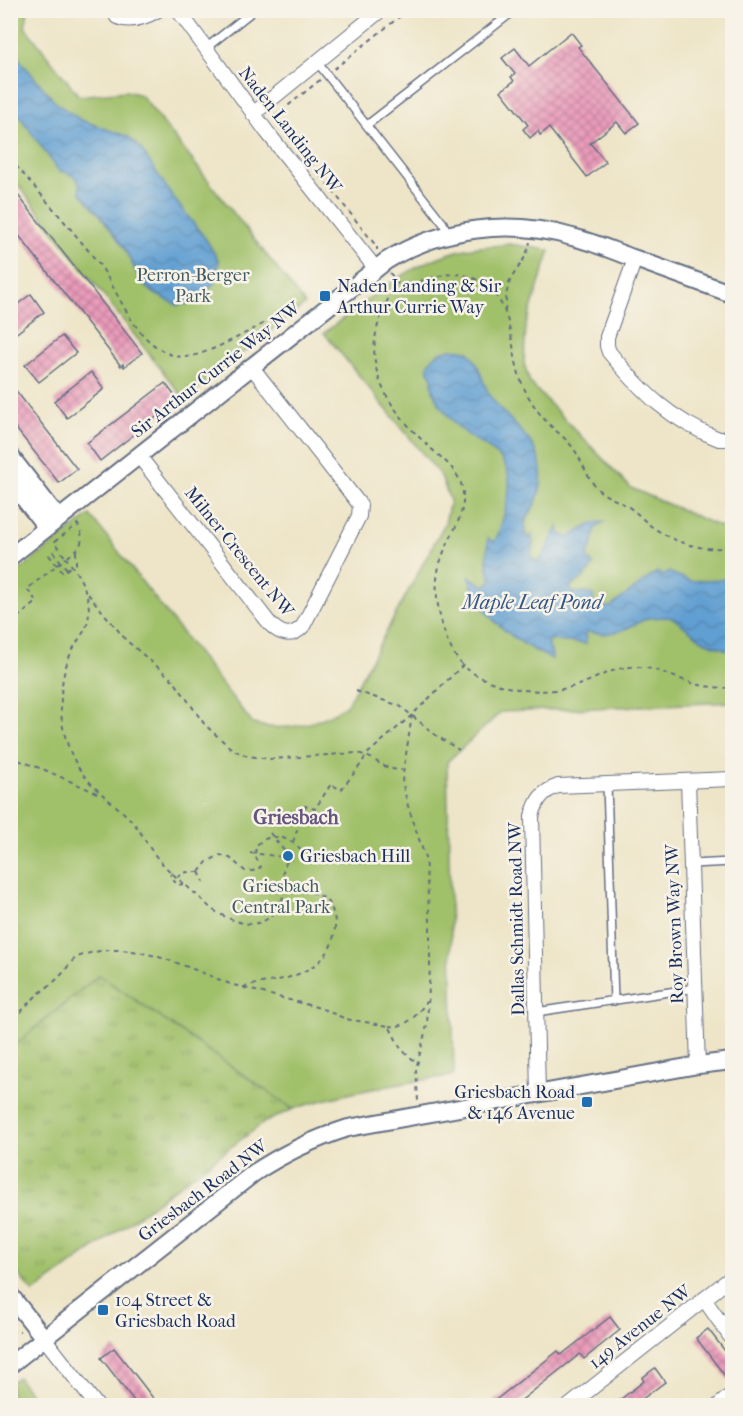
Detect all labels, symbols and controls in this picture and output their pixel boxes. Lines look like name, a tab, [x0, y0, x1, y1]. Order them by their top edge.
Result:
street label: Naden Landing NW	[234, 63, 347, 198]
park label: Perron-Berger Park	[136, 265, 250, 307]
place label: Naden Landing & Sir Arthur Currie Way	[336, 276, 501, 318]
marker: Naden Landing & Sir Arthur Currie Way	[318, 289, 332, 303]
street label: Sir Arthur Currie Way NW	[127, 297, 306, 442]
street label: Milner Crescent NW	[180, 483, 299, 622]
water label: Maple Leaf Pond	[460, 591, 605, 614]
district label: Griesbach	[253, 806, 339, 829]
street label: Dallas Schmidt Road NW	[505, 821, 529, 1016]
street label: Roy Brown Way NW	[662, 842, 688, 1004]
place label: Griesbach Hill	[300, 846, 410, 867]
marker: Griesbach Hill	[281, 849, 295, 863]
park label: Griesbach Central Park	[232, 876, 331, 918]
place label: Griesbach Road & 146 Avenue	[454, 1082, 575, 1124]
marker: Griesbach Road & 146 Avenue	[580, 1095, 594, 1109]
street label: Griesbach Road NW	[134, 1135, 273, 1246]
street label: 149 Avenue NW	[585, 1280, 696, 1373]
place label: 104 Street & Griesbach Road	[115, 1290, 236, 1332]
marker: 104 Street & Griesbach Road	[96, 1303, 110, 1317]

